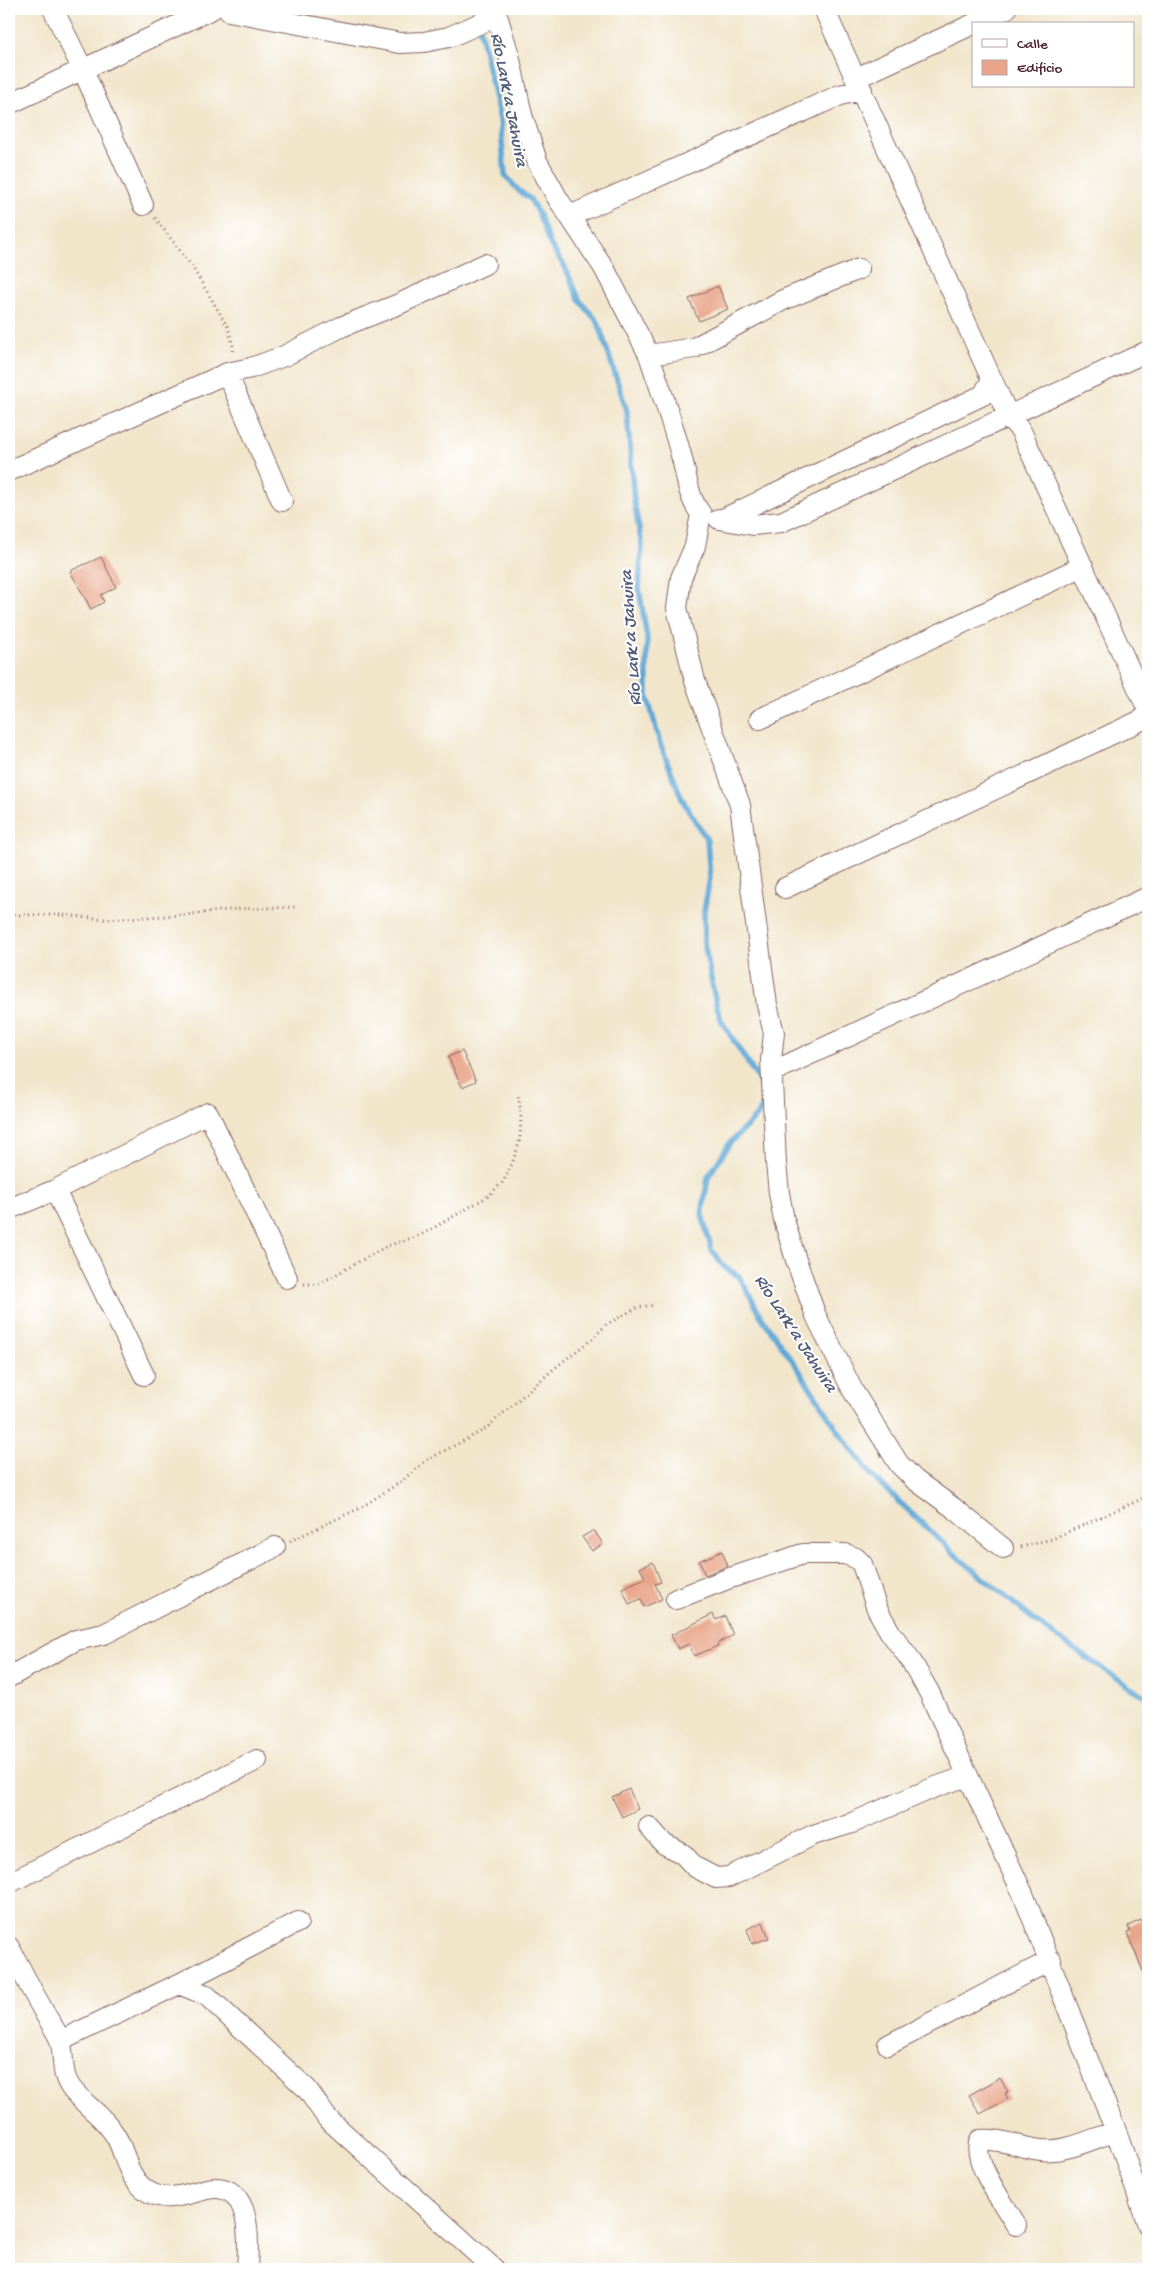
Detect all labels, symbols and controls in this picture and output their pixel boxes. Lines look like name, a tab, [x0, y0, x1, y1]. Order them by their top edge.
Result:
legend	[972, 22, 1134, 88]
water label: Río Lark’a Jahuira	[485, 31, 531, 170]
text: Calle	[1017, 36, 1048, 54]
text: Edificio	[1017, 60, 1063, 78]
water label: Río Lark’a Jahuira	[617, 569, 647, 706]
water label: Río Lark’a Jahuira	[749, 1271, 841, 1397]

